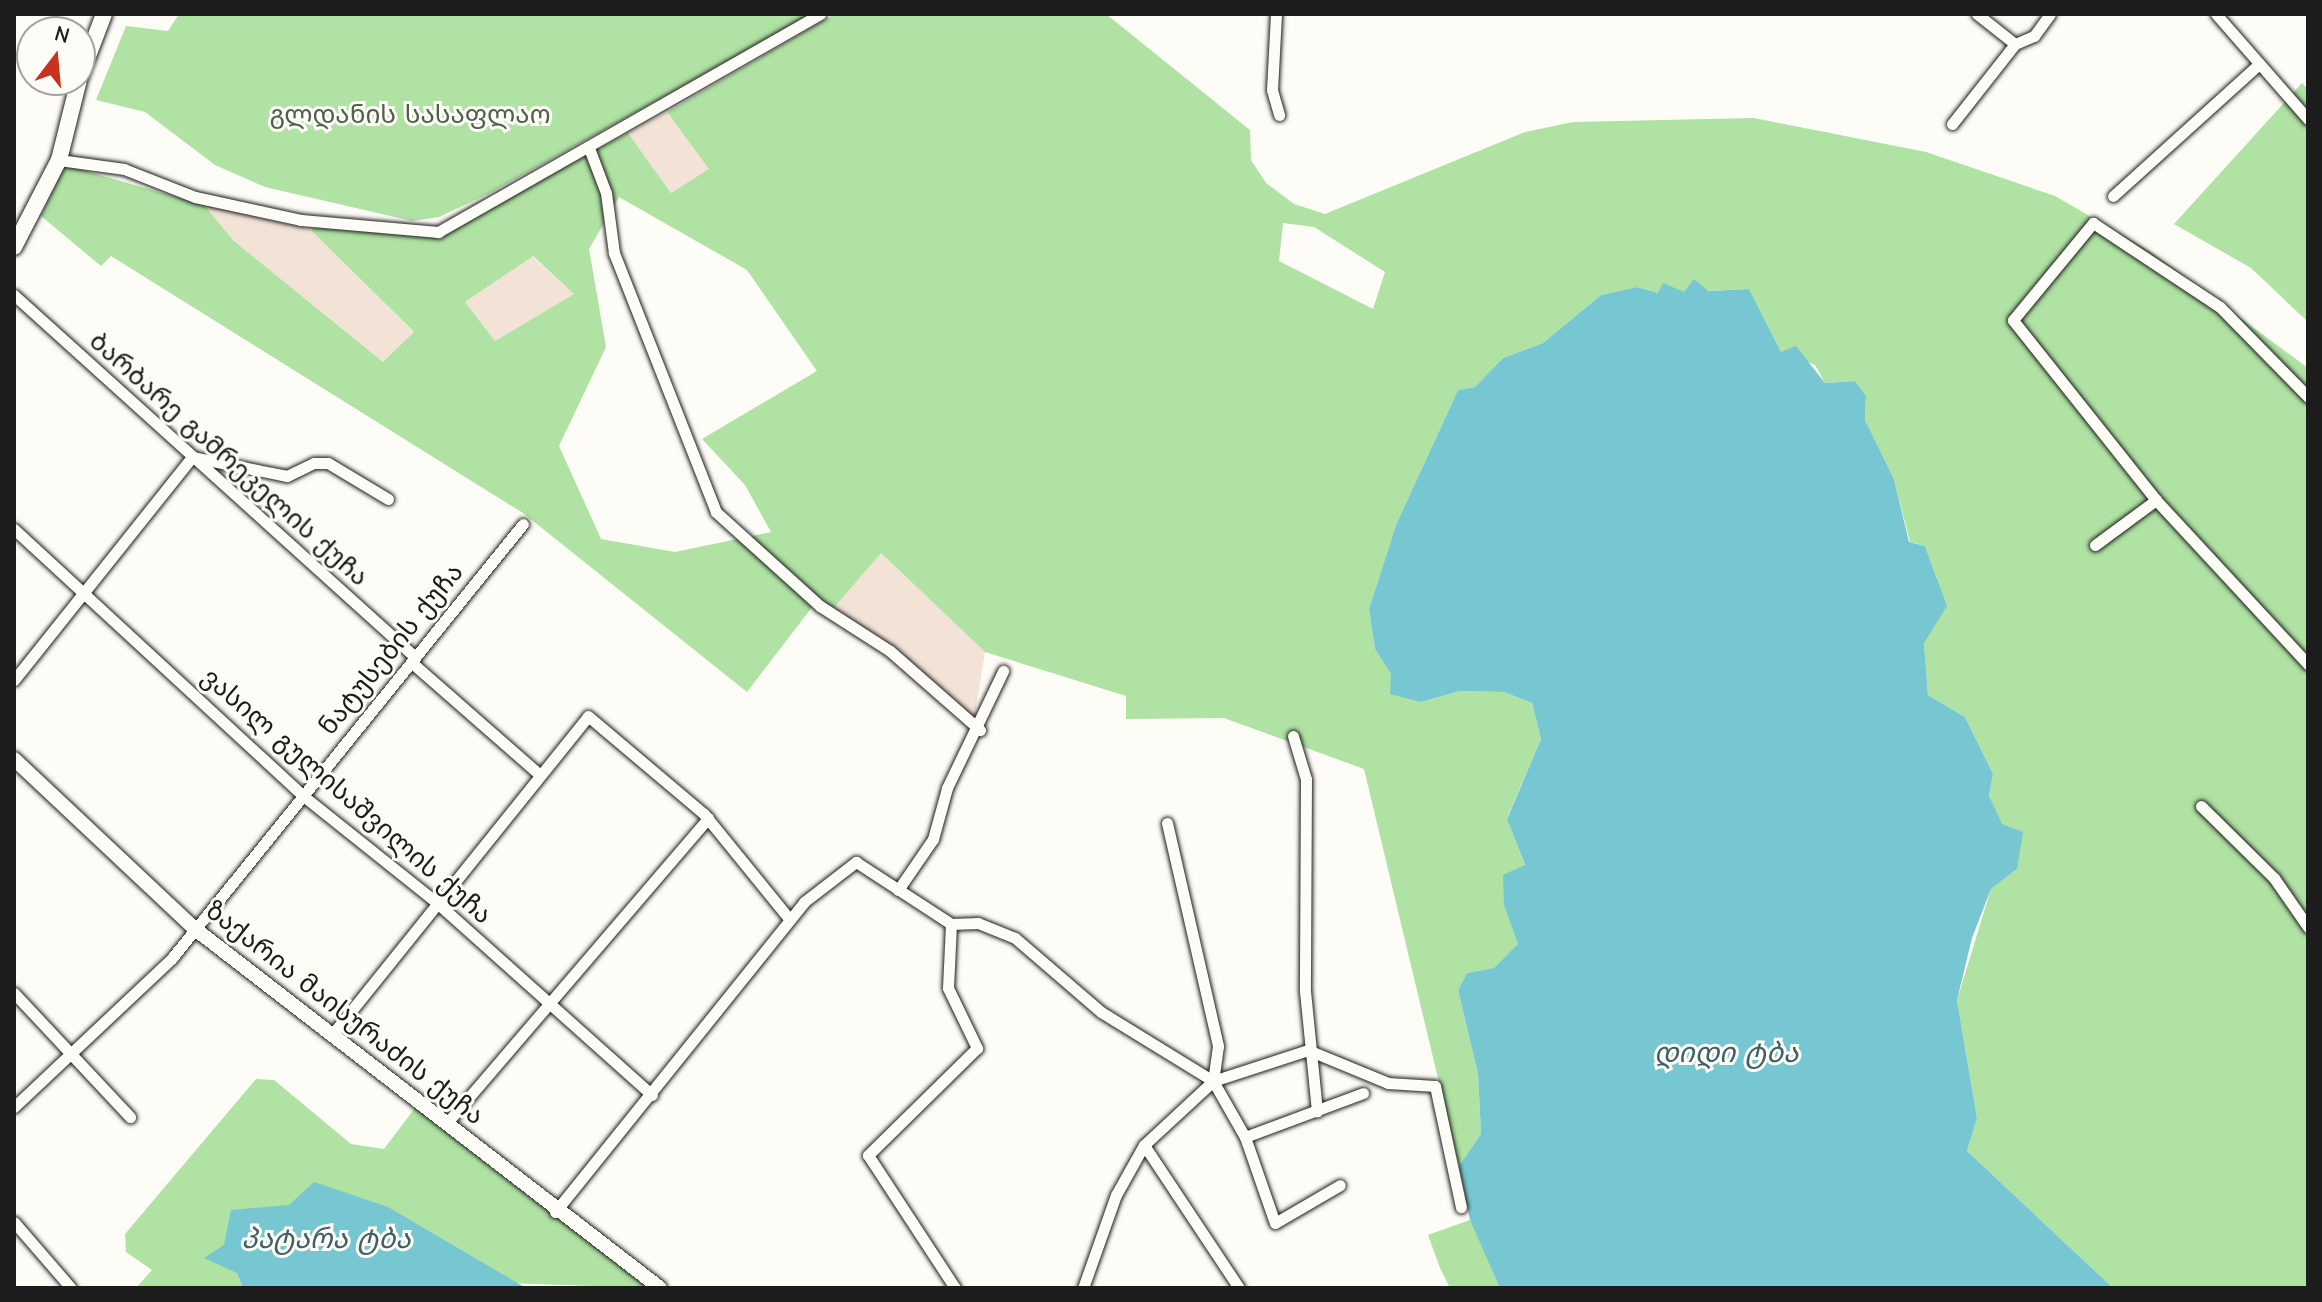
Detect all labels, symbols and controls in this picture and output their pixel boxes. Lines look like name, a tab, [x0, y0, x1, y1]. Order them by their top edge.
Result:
north arrow	[16, 16, 96, 96]
text: N	[52, 20, 73, 49]
park label: გლდანის სასაფლაო	[269, 100, 551, 132]
street label: ბარბარე გამრეკელის ქუჩა	[82, 326, 374, 594]
street label: ნატუსების ქუჩა	[313, 558, 471, 742]
street label: ვასილ გულისაშვილის ქუჩა	[195, 662, 497, 932]
street label: ზაქარია მაისურაძის ქუჩა	[198, 896, 490, 1132]
water label: დიდი ტბა	[1654, 1036, 1798, 1070]
water label: პატარა ტბა	[241, 1222, 411, 1256]

